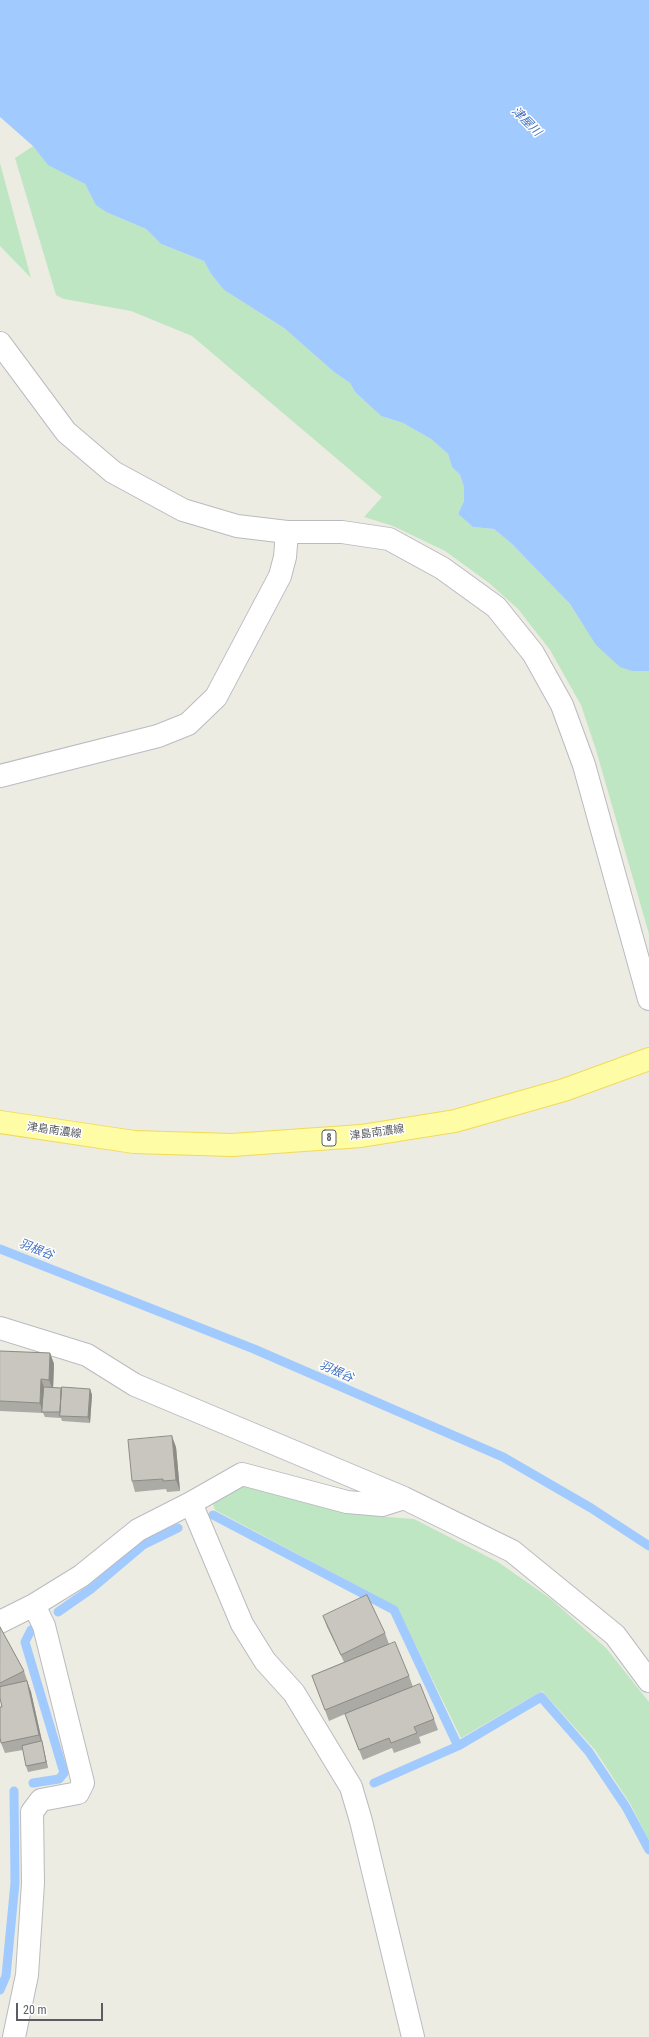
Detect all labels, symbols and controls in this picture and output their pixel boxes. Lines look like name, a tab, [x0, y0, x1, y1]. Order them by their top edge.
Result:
water label: 津屋川	[508, 104, 544, 140]
street label: 津島南濃線	[26, 1121, 82, 1141]
street label: 津島南濃線	[349, 1123, 405, 1143]
road number: 8	[322, 1130, 336, 1146]
water label: 羽根谷	[17, 1237, 55, 1263]
water label: 羽根谷	[317, 1358, 355, 1386]
scale bar	[18, 1995, 105, 2021]
text: 20 m	[23, 2003, 47, 2017]

